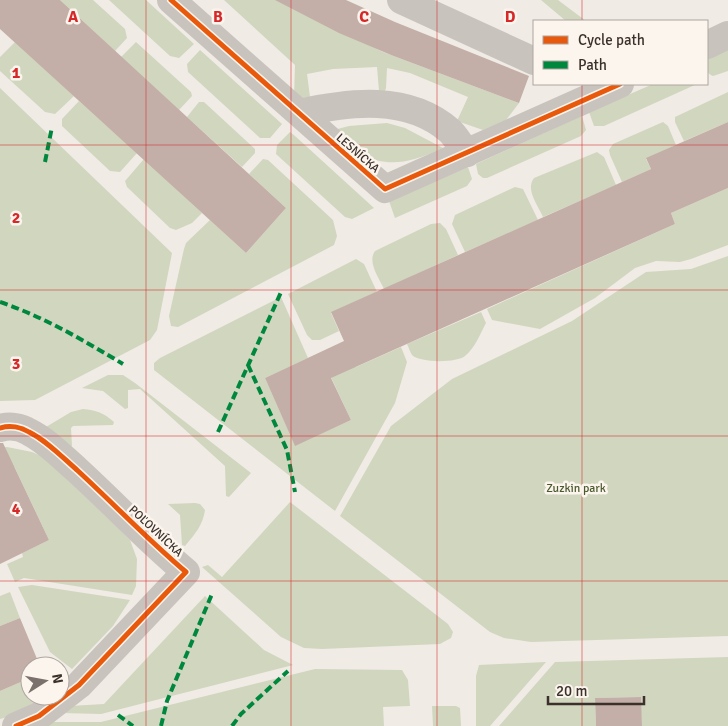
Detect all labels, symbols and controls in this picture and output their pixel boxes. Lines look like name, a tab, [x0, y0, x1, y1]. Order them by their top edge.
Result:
text: A	[68, 7, 79, 27]
text: B	[213, 7, 223, 27]
text: C	[359, 7, 369, 27]
text: D	[505, 7, 516, 27]
legend	[533, 20, 708, 85]
text: Cycle path	[578, 31, 645, 49]
text: Path	[578, 56, 607, 74]
text: 1	[12, 63, 21, 83]
street label: LESNÍCKA	[333, 130, 383, 177]
text: 2	[12, 208, 20, 228]
text: 3	[12, 354, 20, 374]
park label: Zuzkin park	[546, 481, 606, 496]
text: 4	[12, 499, 21, 519]
street label: POĽOVNÍCKA	[125, 502, 186, 561]
north arrow	[20, 656, 70, 706]
text: N	[48, 672, 67, 685]
scale bar	[548, 674, 644, 706]
text: 20 m	[556, 682, 587, 700]

